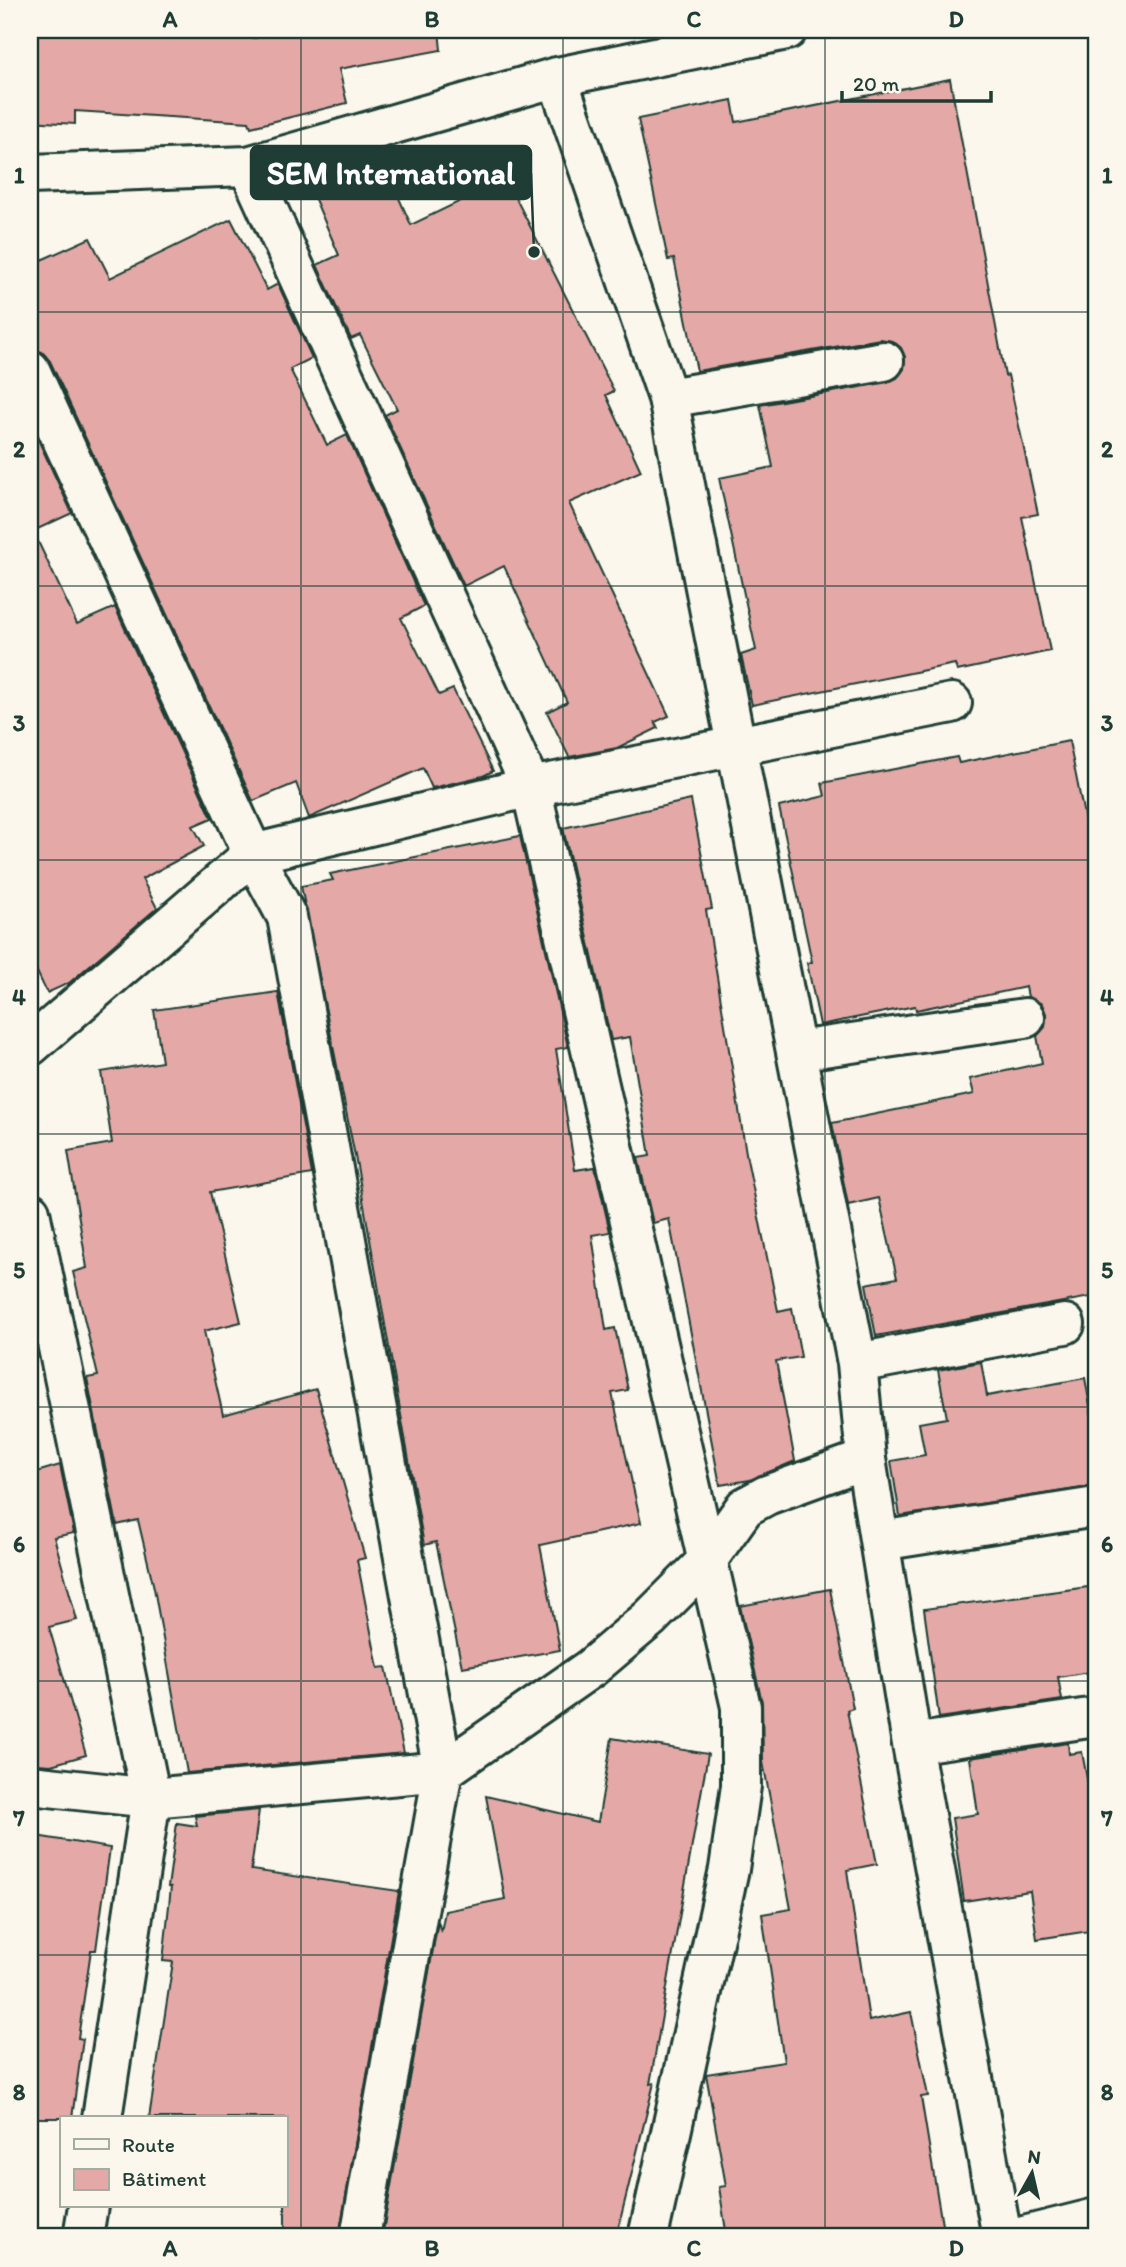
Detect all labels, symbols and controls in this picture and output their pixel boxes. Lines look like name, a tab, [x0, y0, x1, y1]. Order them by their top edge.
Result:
text: A	[162, 5, 178, 33]
text: B	[425, 5, 440, 33]
text: C	[687, 5, 702, 33]
text: D	[948, 5, 964, 33]
scale bar	[842, 60, 991, 104]
text: 20 m	[853, 71, 900, 96]
callout: SEM International	[251, 146, 531, 199]
text: SEM International	[267, 154, 516, 192]
text: 1	[14, 161, 25, 189]
text: 1	[1102, 161, 1113, 189]
text: 2	[13, 435, 26, 463]
text: 2	[1101, 435, 1114, 463]
text: 3	[13, 709, 26, 737]
text: 3	[1101, 709, 1114, 737]
text: 4	[12, 983, 26, 1011]
text: 4	[1100, 983, 1114, 1011]
text: 5	[13, 1256, 25, 1284]
text: 5	[1101, 1256, 1113, 1284]
text: 6	[13, 1530, 25, 1558]
text: 6	[1101, 1530, 1113, 1558]
text: 7	[12, 1804, 25, 1832]
text: 7	[1100, 1804, 1113, 1832]
text: 8	[13, 2078, 26, 2106]
text: 8	[1101, 2078, 1114, 2106]
legend	[60, 2116, 287, 2208]
text: Route	[122, 2132, 175, 2157]
north arrow	[996, 2138, 1066, 2208]
text: N	[1026, 2144, 1042, 2169]
text: Bâtiment	[122, 2166, 206, 2191]
text: A	[162, 2234, 178, 2262]
text: B	[425, 2234, 440, 2262]
text: C	[687, 2234, 702, 2262]
text: D	[948, 2234, 964, 2262]

